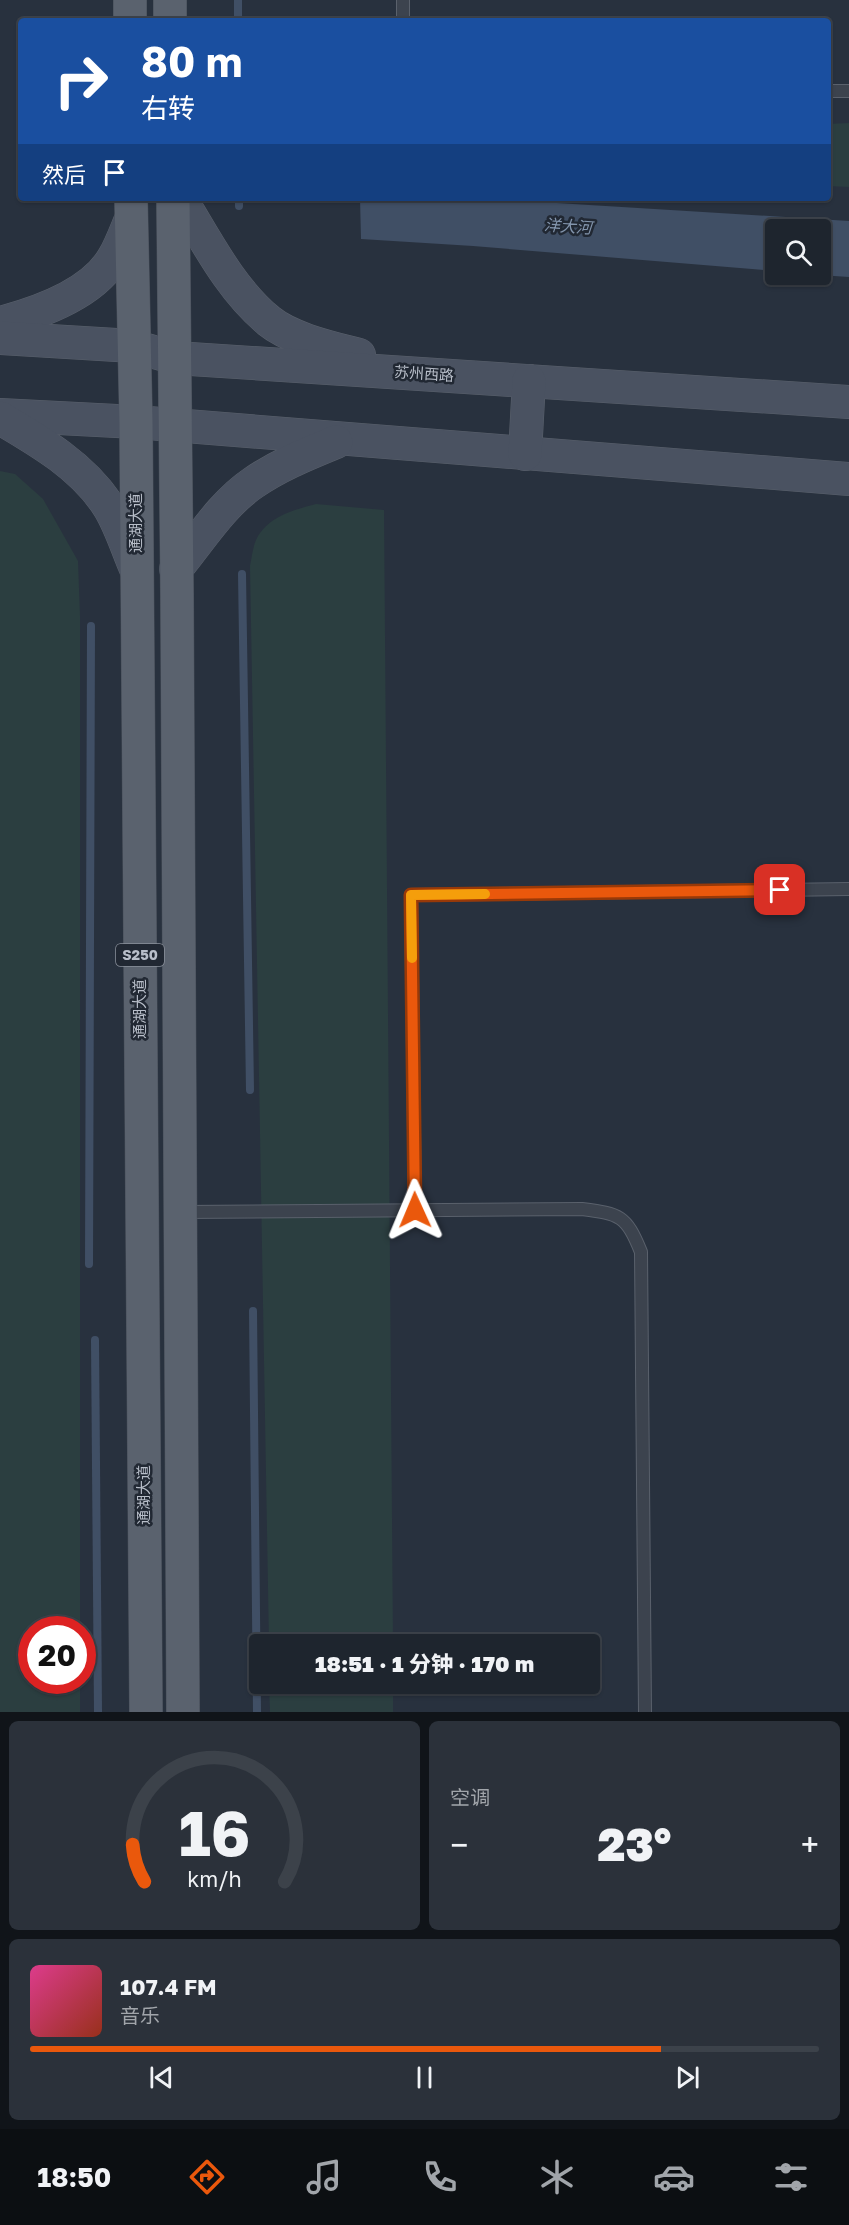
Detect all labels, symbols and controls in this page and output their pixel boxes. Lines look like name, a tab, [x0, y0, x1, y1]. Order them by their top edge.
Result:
text: 80 m	[141, 36, 242, 86]
icon: right	[42, 42, 120, 120]
text: 右转	[141, 92, 195, 124]
icon: arrive	[98, 156, 131, 189]
text: 然后	[42, 161, 86, 188]
water label: 洋大河	[543, 214, 596, 238]
map controls	[765, 219, 831, 285]
button: search	[765, 219, 831, 285]
street label: 苏州西路	[394, 362, 455, 384]
street label: 通湖大道	[126, 493, 144, 553]
pin	[754, 864, 805, 915]
icon: arrive	[763, 873, 796, 906]
road number: S250	[116, 944, 164, 966]
street label: 通湖大道	[130, 979, 148, 1039]
position arrow	[383, 1178, 447, 1242]
street label: 通湖大道	[134, 1465, 152, 1525]
speed limit sign: 20	[18, 1616, 96, 1694]
text: 18:51 · 1 分钟 · 170 m	[315, 1650, 534, 1677]
text: 空调	[450, 1785, 490, 1809]
text: 16	[179, 1795, 250, 1870]
text: 23°	[598, 1817, 671, 1871]
text: −	[450, 1825, 468, 1864]
text: +	[801, 1825, 819, 1864]
text: km/h	[187, 1867, 242, 1893]
text: 107.4 FM	[120, 1973, 217, 2000]
text: 音乐	[120, 2003, 160, 2027]
icon: previous	[145, 2061, 178, 2094]
icon: pause	[408, 2061, 441, 2094]
icon: next	[671, 2061, 704, 2094]
icon: directions	[186, 2156, 228, 2198]
icon: music	[303, 2156, 345, 2198]
icon: phone	[419, 2156, 461, 2198]
icon: climate	[536, 2156, 578, 2198]
icon: car	[653, 2156, 695, 2198]
icon: filters	[770, 2156, 812, 2198]
text: 18:50	[37, 2161, 111, 2193]

